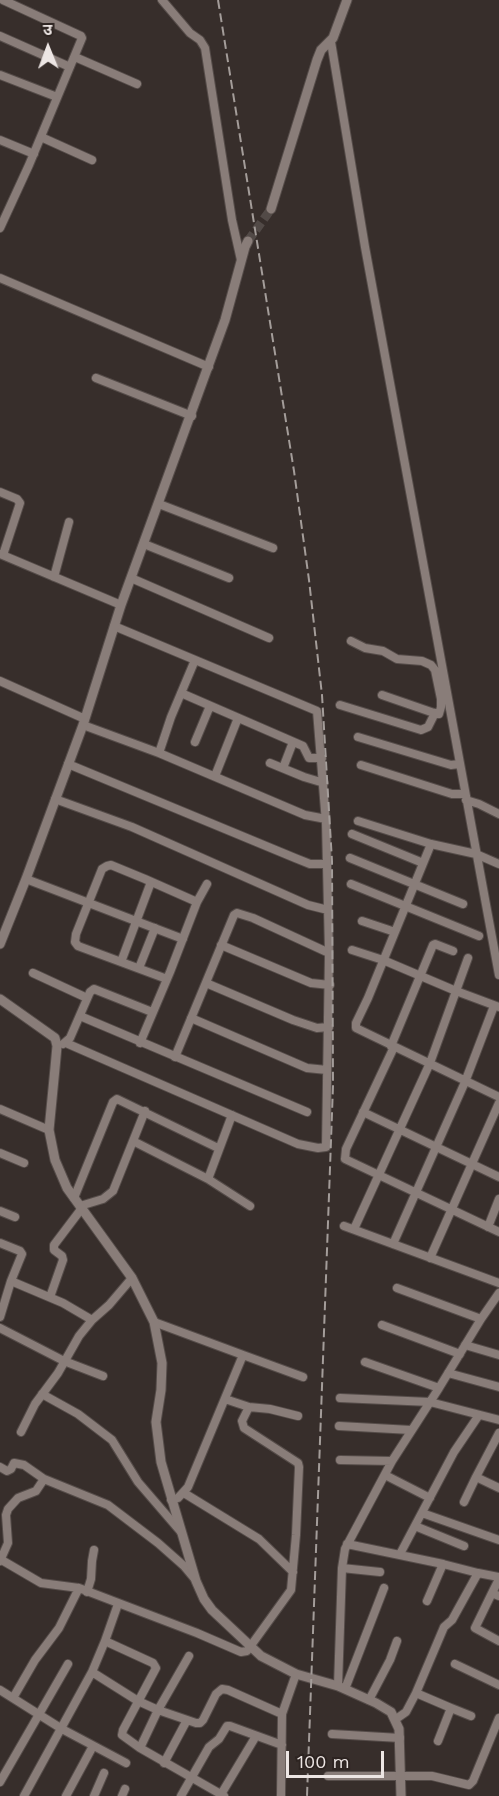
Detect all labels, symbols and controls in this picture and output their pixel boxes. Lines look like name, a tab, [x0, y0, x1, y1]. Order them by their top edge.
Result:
north arrow	[18, 18, 78, 78]
text: उ	[43, 20, 53, 39]
scale bar	[289, 1739, 386, 1777]
text: 100 m	[297, 1751, 350, 1772]

